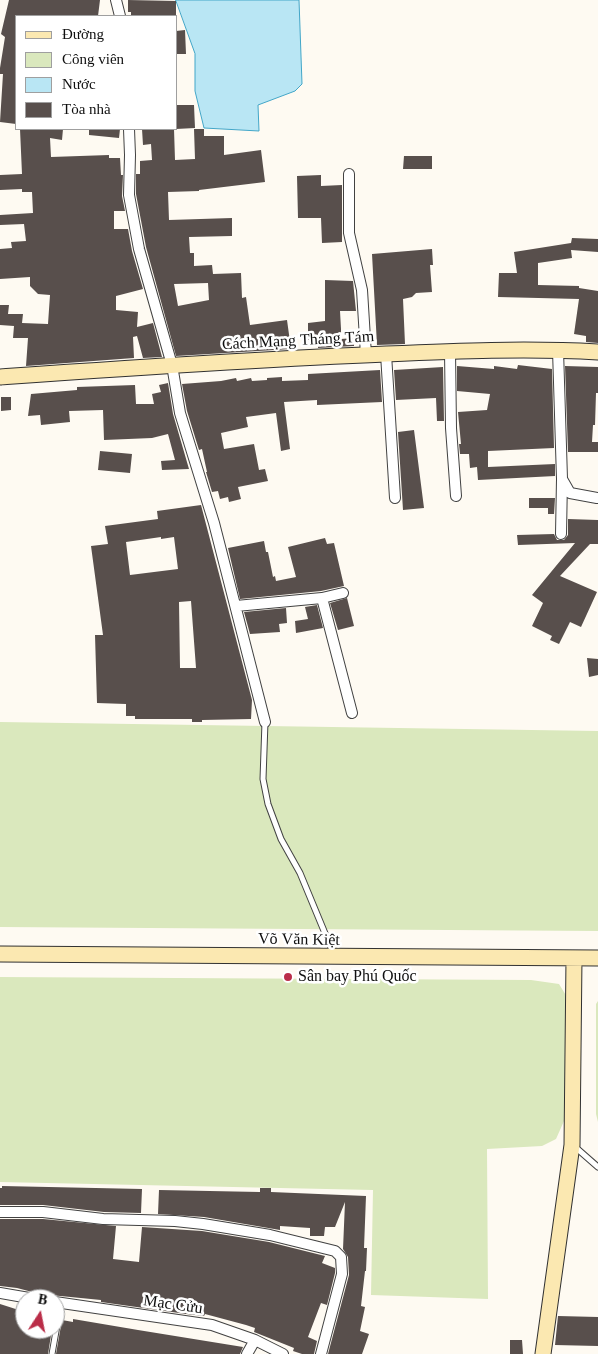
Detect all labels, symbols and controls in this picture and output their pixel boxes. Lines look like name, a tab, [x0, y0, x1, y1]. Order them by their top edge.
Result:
legend	[15, 15, 178, 130]
text: Đường	[62, 26, 104, 42]
text: Công viên	[62, 51, 124, 67]
text: Nước	[62, 76, 96, 92]
text: Tòa nhà	[62, 101, 111, 117]
street label: Cách Mạng Tháng Tám	[221, 327, 375, 355]
street label: Võ Văn Kiệt	[258, 930, 340, 950]
place label: Sân bay Phú Quốc	[298, 967, 417, 987]
marker: Sân bay Phú Quốc	[282, 971, 294, 983]
north arrow	[15, 1289, 65, 1339]
street label: Mạc Cửu	[142, 1291, 204, 1319]
text: B	[37, 1292, 49, 1308]

